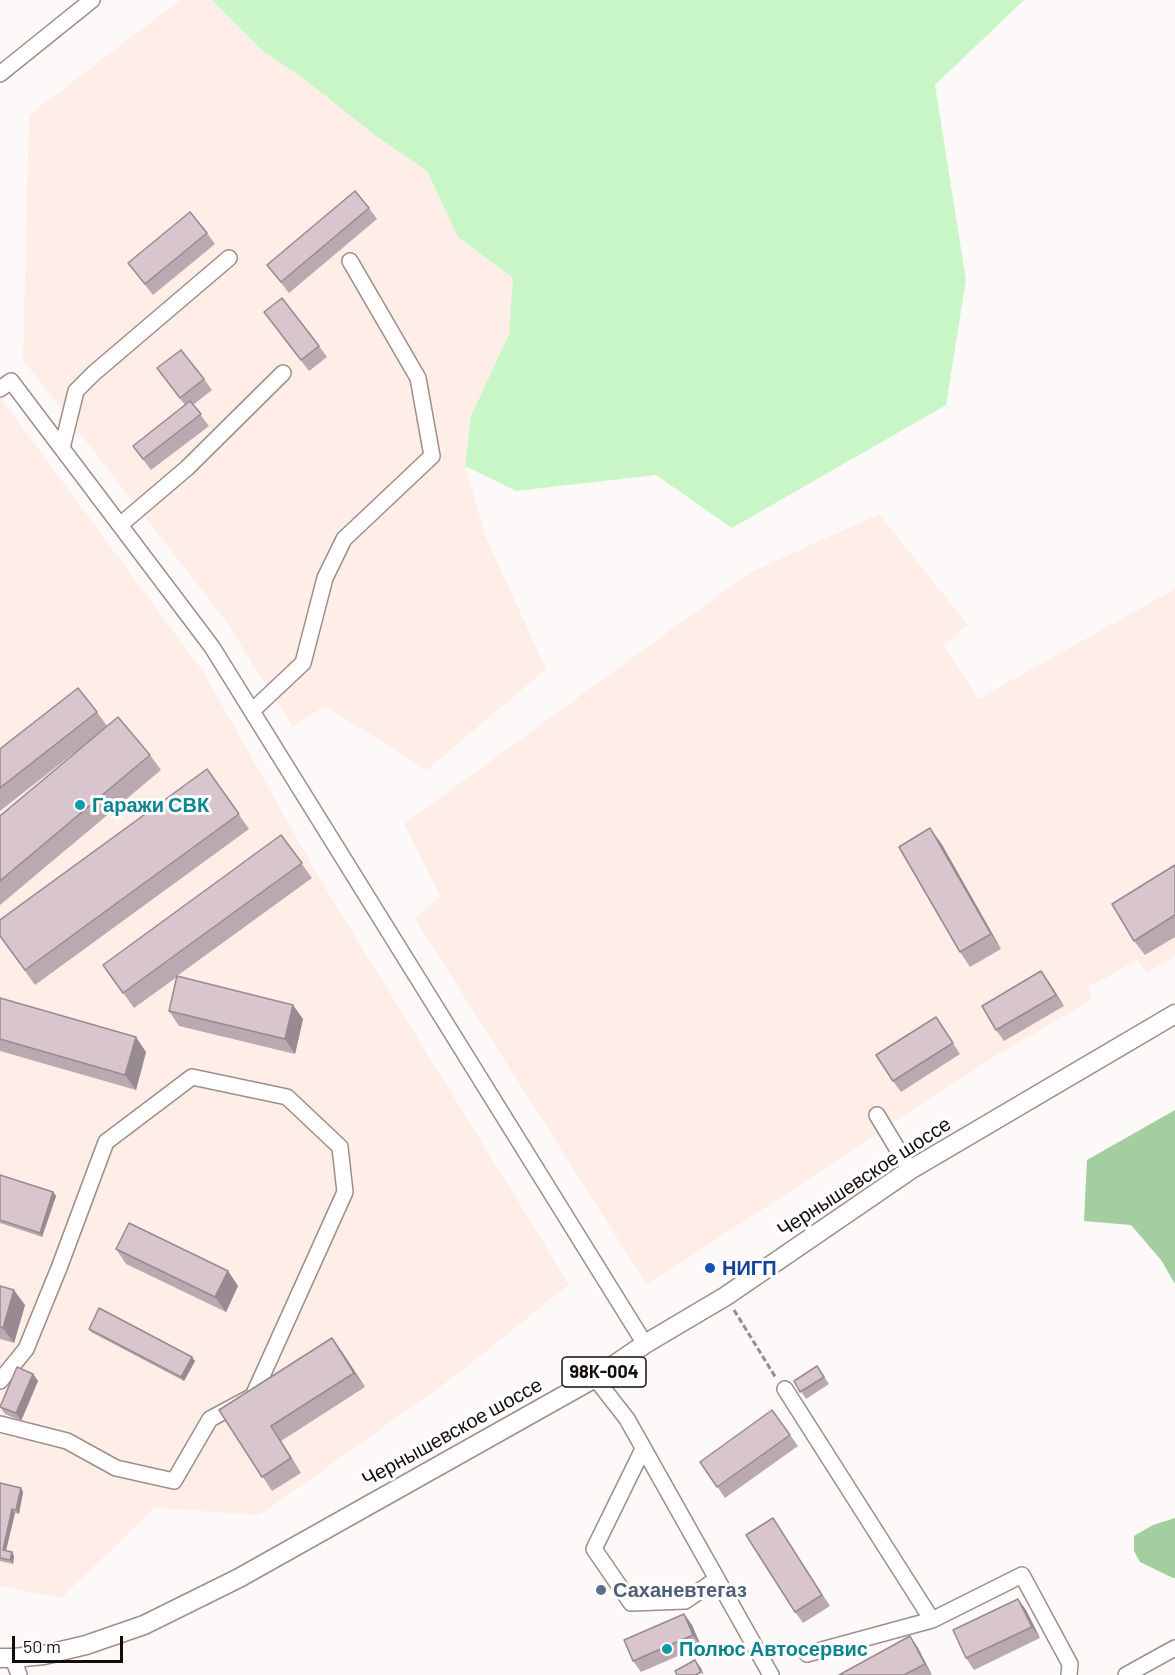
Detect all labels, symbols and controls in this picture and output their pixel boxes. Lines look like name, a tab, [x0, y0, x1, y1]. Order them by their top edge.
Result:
place label: Гаражи СВК	[92, 793, 209, 817]
marker: Гаражи СВК	[73, 798, 87, 812]
street label: Чернышевское шоссе	[773, 1112, 955, 1242]
place label: НИГП	[722, 1256, 777, 1280]
marker: НИГП	[703, 1261, 717, 1275]
road number: 98К-004	[562, 1357, 646, 1387]
street label: Чернышевское шоссе	[358, 1373, 546, 1491]
place label: Саханевтегаз	[613, 1578, 747, 1602]
marker: Саханевтегаз	[594, 1583, 608, 1597]
scale bar	[15, 1624, 126, 1662]
text: 50 m	[23, 1635, 61, 1657]
place label: Полюс Автосервис	[679, 1637, 868, 1661]
marker: Полюс Автосервис	[660, 1642, 674, 1656]

